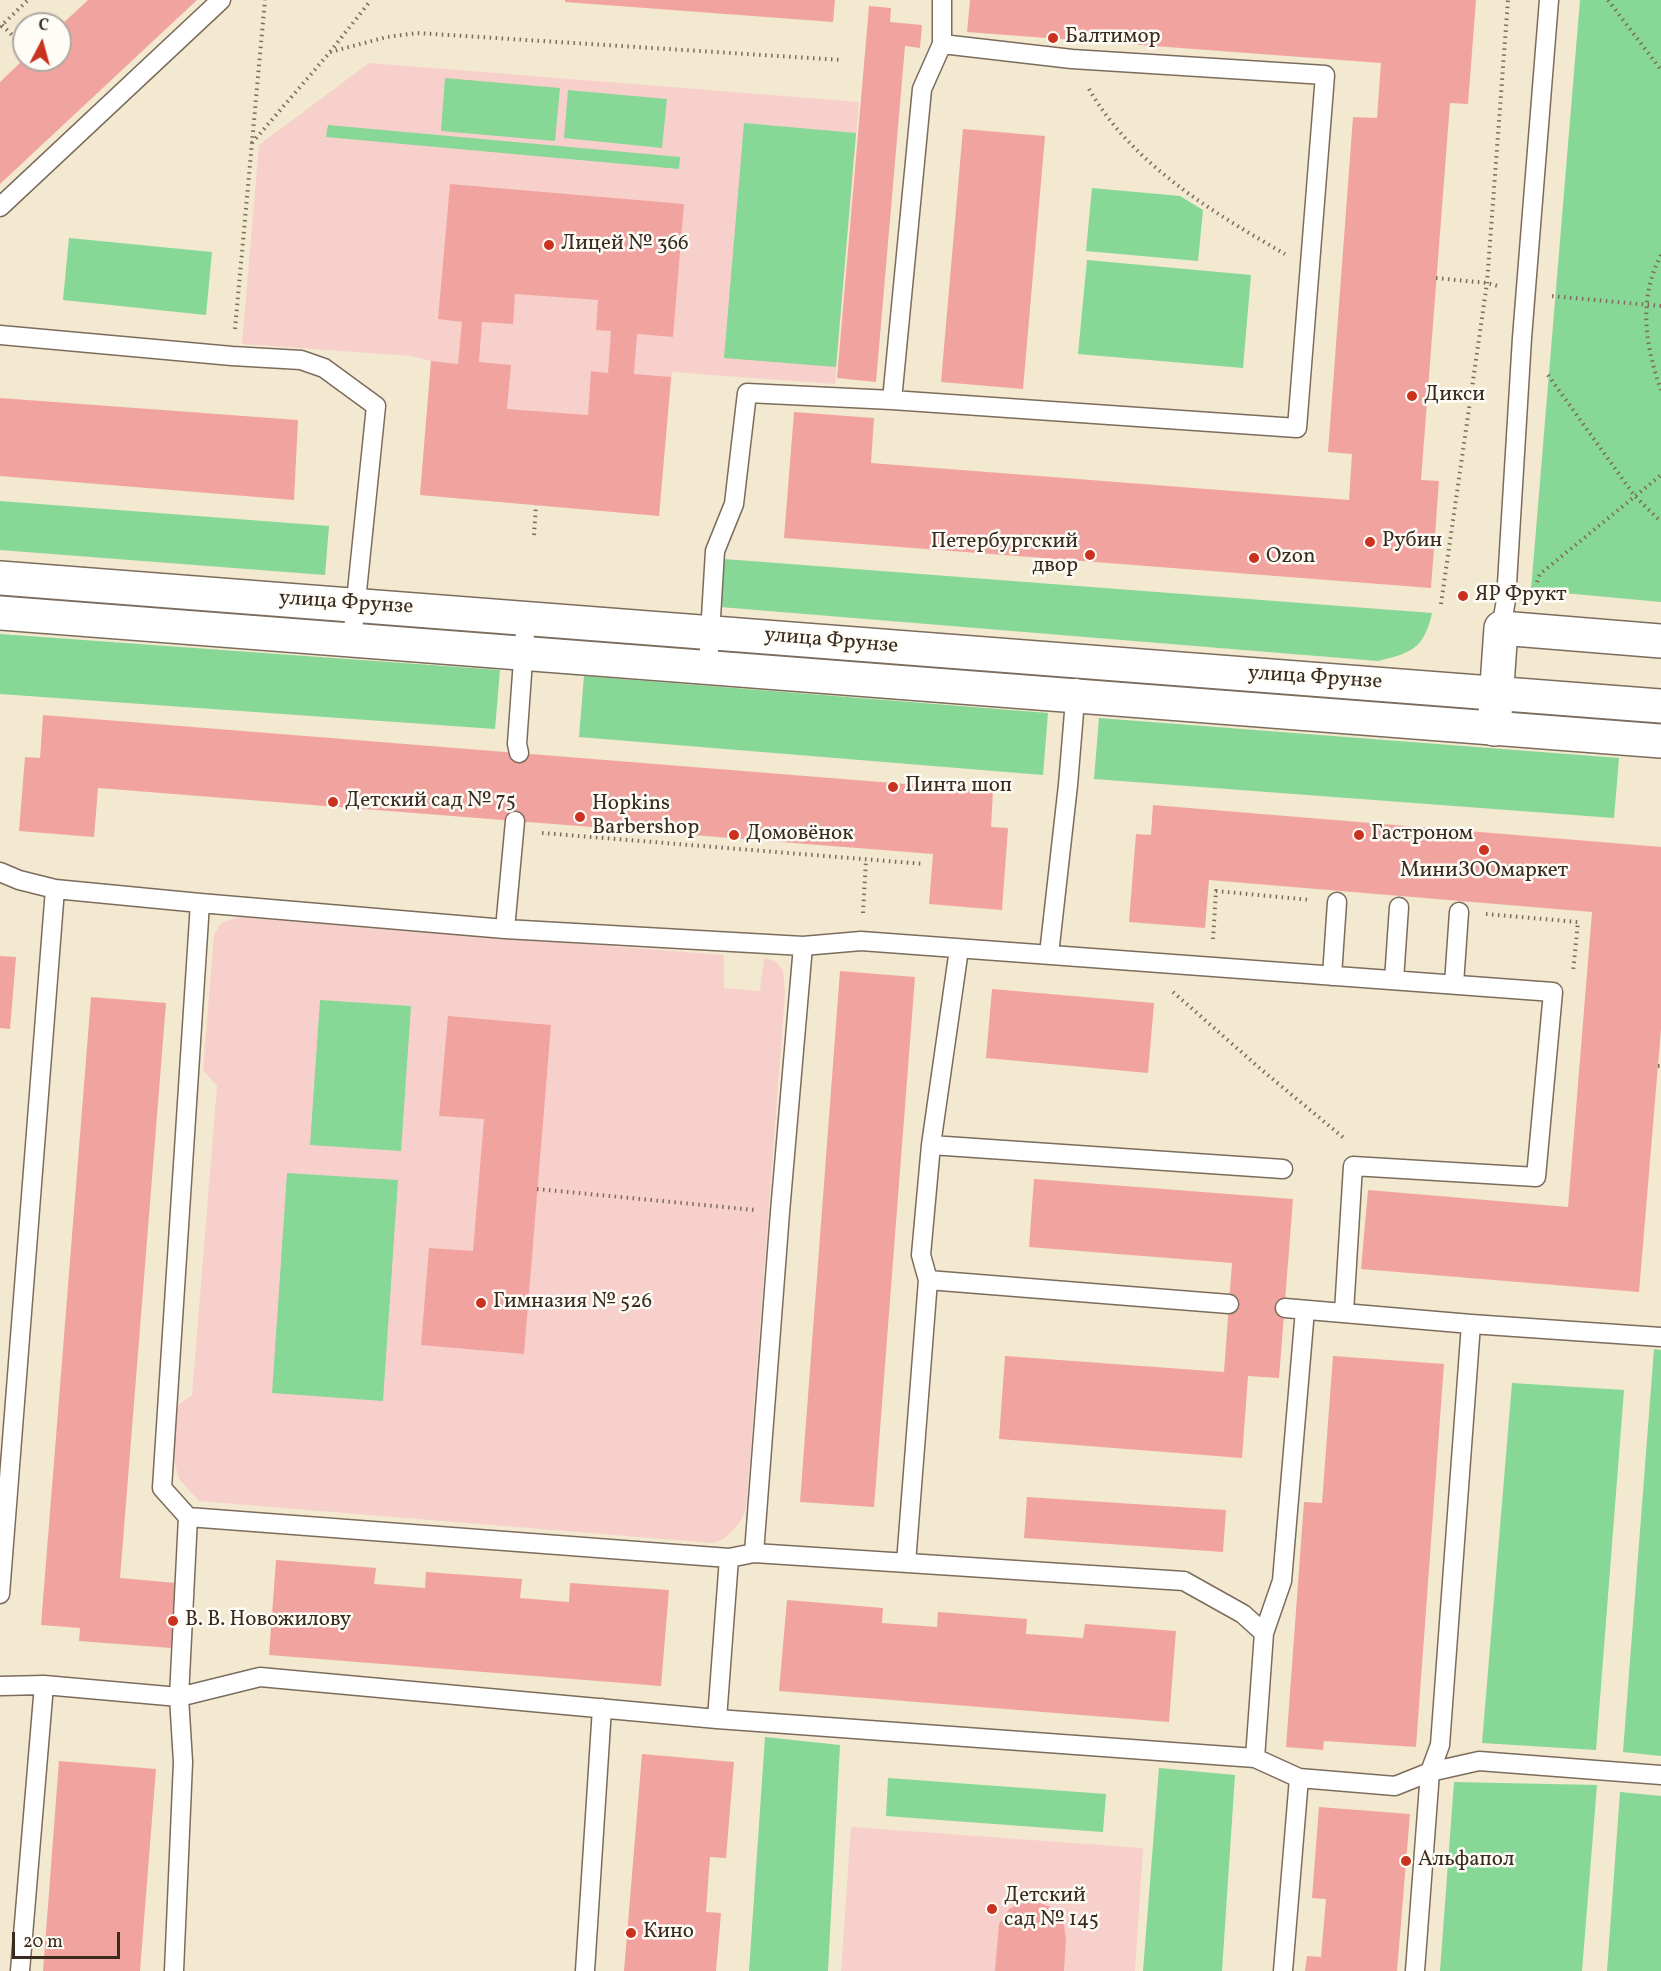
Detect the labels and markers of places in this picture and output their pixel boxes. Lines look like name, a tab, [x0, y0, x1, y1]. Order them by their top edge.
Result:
place label: Балтимор	[1065, 25, 1161, 51]
marker: Балтимор	[1046, 31, 1060, 45]
place label: Лицей № 366	[561, 232, 689, 258]
marker: Лицей № 366	[542, 238, 556, 252]
place label: Дикси	[1424, 383, 1485, 409]
marker: Дикси	[1405, 389, 1419, 403]
place label: Рубин	[1382, 529, 1442, 555]
place label: Петербургский двор	[931, 530, 1078, 580]
marker: Рубин	[1363, 535, 1377, 549]
place label: Ozon	[1266, 545, 1316, 571]
marker: Петербургский двор	[1083, 548, 1097, 562]
marker: Ozon	[1247, 551, 1261, 565]
place label: ЯР Фрукт	[1475, 583, 1567, 609]
marker: ЯР Фрукт	[1456, 589, 1470, 603]
place label: Пинта шоп	[905, 774, 1012, 800]
marker: Пинта шоп	[886, 780, 900, 794]
place label: Детский сад № 75	[345, 789, 516, 815]
place label: Hopkins Barbershop	[592, 792, 699, 842]
marker: Детский сад № 75	[326, 795, 340, 809]
marker: Hopkins Barbershop	[573, 810, 587, 824]
place label: Домовёнок	[746, 822, 853, 848]
place label: Гастроном	[1371, 822, 1473, 848]
marker: Домовёнок	[727, 828, 741, 842]
marker: Гастроном	[1352, 828, 1366, 842]
marker: МиниЗООмаркет	[1477, 843, 1491, 857]
place label: МиниЗООмаркет	[1400, 859, 1568, 885]
place label: Гимназия № 526	[493, 1290, 652, 1316]
marker: Гимназия № 526	[474, 1296, 488, 1310]
place label: В. В. Новожилову	[185, 1608, 351, 1634]
marker: В. В. Новожилову	[166, 1614, 180, 1628]
place label: Альфапол	[1418, 1848, 1514, 1874]
marker: Альфапол	[1399, 1854, 1413, 1868]
place label: Детский сад № 145	[1004, 1884, 1099, 1934]
marker: Детский сад № 145	[985, 1902, 999, 1916]
place label: Кино	[643, 1920, 694, 1946]
marker: Кино	[624, 1926, 638, 1940]

